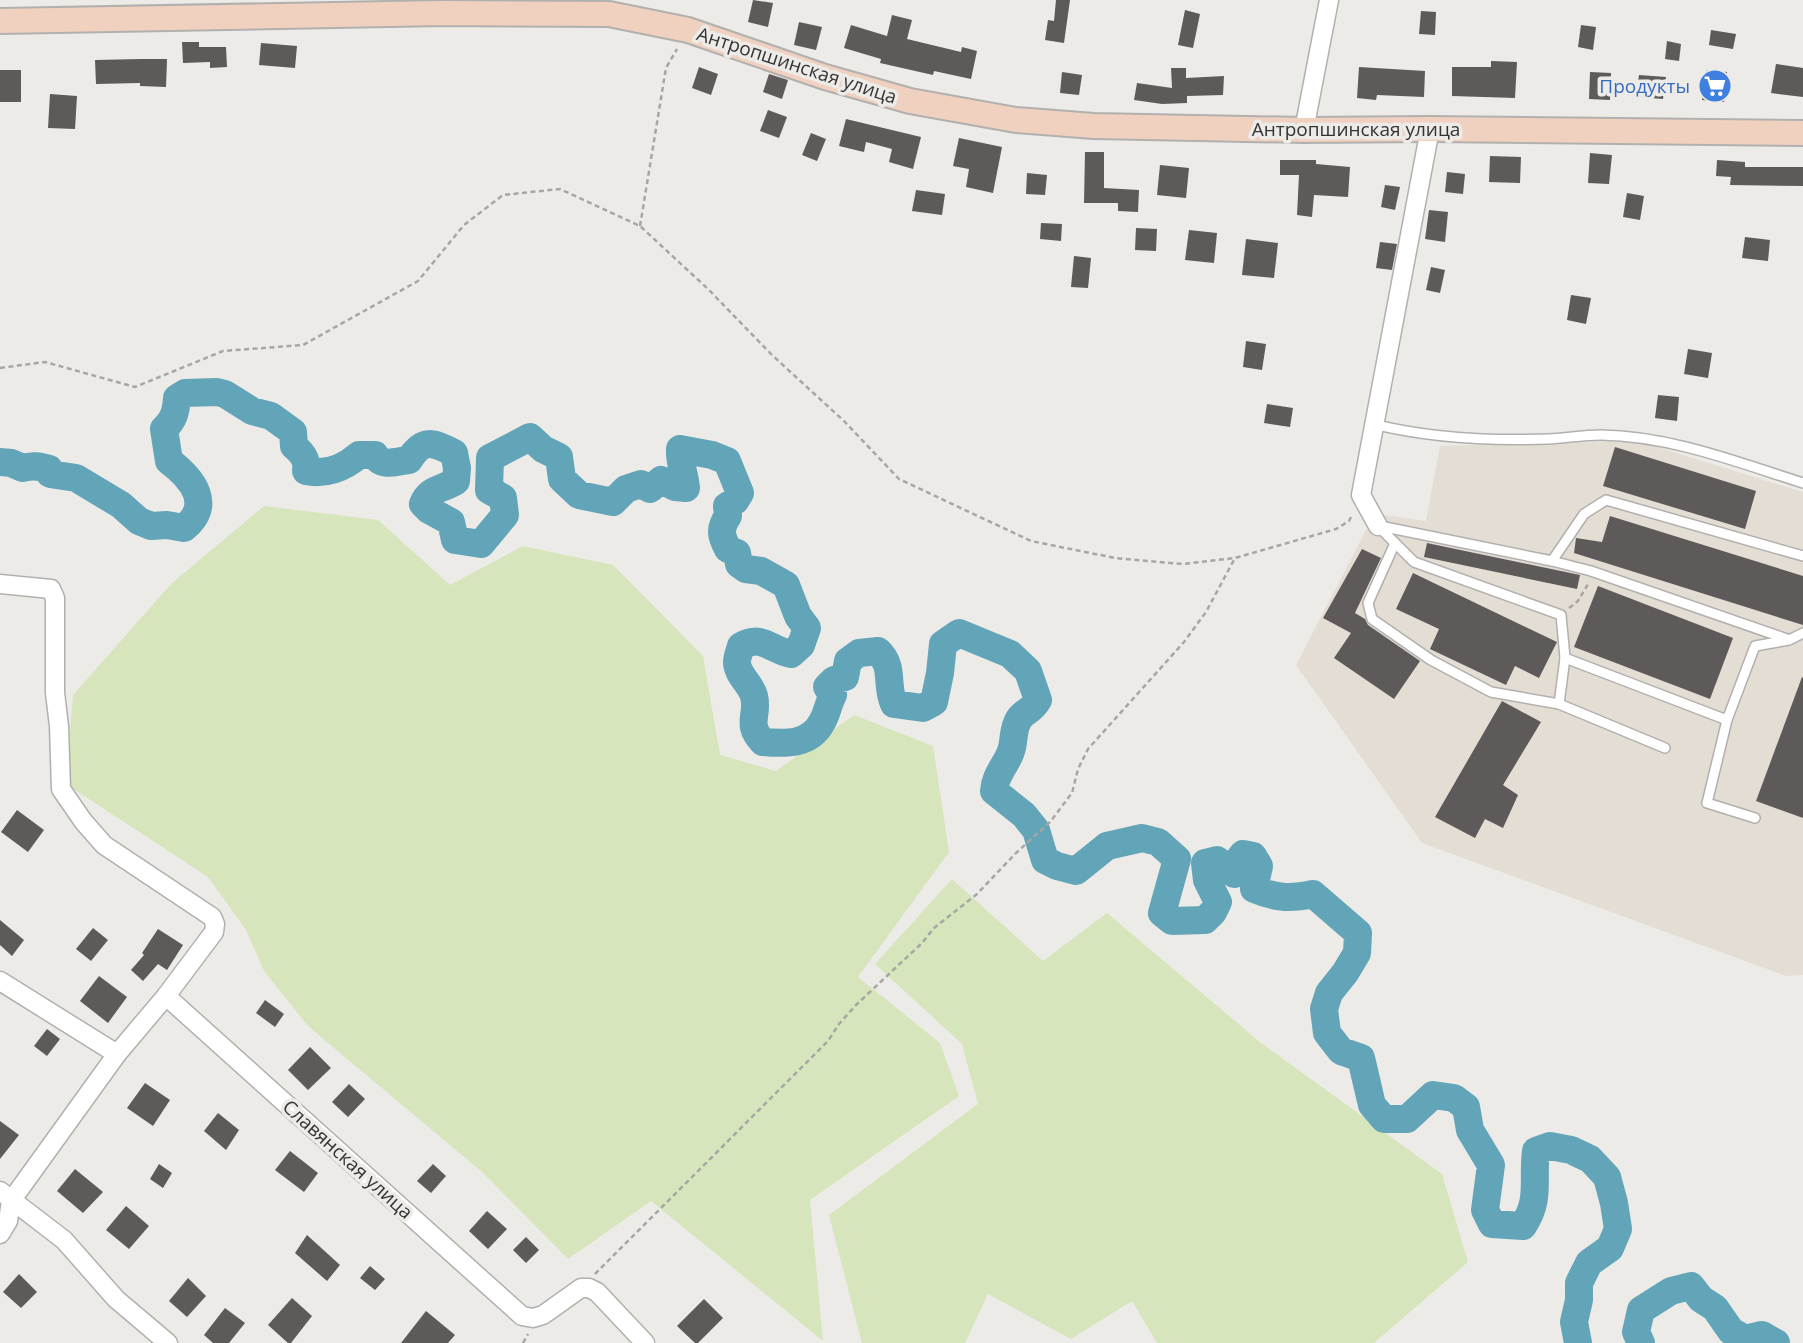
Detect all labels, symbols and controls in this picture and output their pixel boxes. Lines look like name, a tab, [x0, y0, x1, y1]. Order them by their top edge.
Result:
street label: Антропшинская улица	[694, 20, 900, 110]
supermarket icon: Продукты	[1696, 67, 1734, 105]
place label: Продукты	[1599, 73, 1690, 99]
street label: Антропшинская улица	[1252, 116, 1460, 142]
street label: Славянская улица	[277, 1094, 419, 1224]

